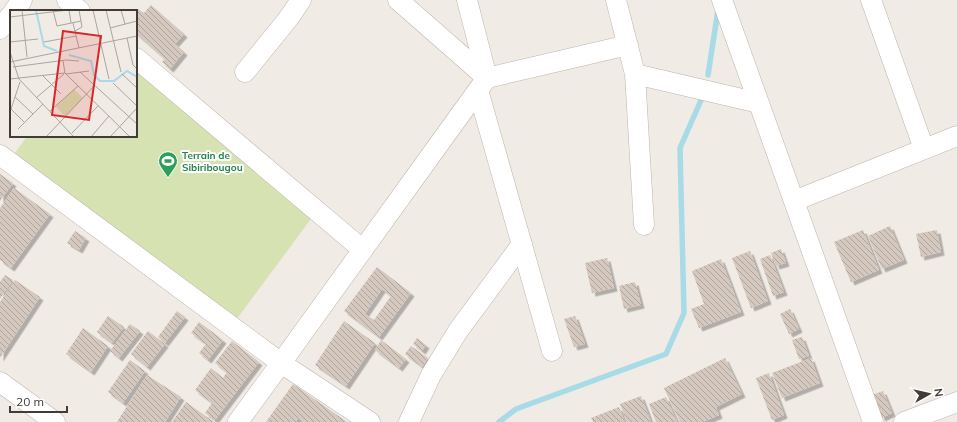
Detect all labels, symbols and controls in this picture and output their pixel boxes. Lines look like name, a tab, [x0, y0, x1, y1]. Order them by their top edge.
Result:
inset map	[10, 10, 137, 137]
place label: Terrain de Sibiribougou	[182, 149, 243, 174]
sports icon: Terrain de Sibiribougou	[157, 150, 179, 178]
north arrow	[909, 374, 949, 414]
scale bar	[10, 388, 67, 414]
text: N	[931, 388, 946, 398]
text: 20 m	[16, 394, 44, 409]

